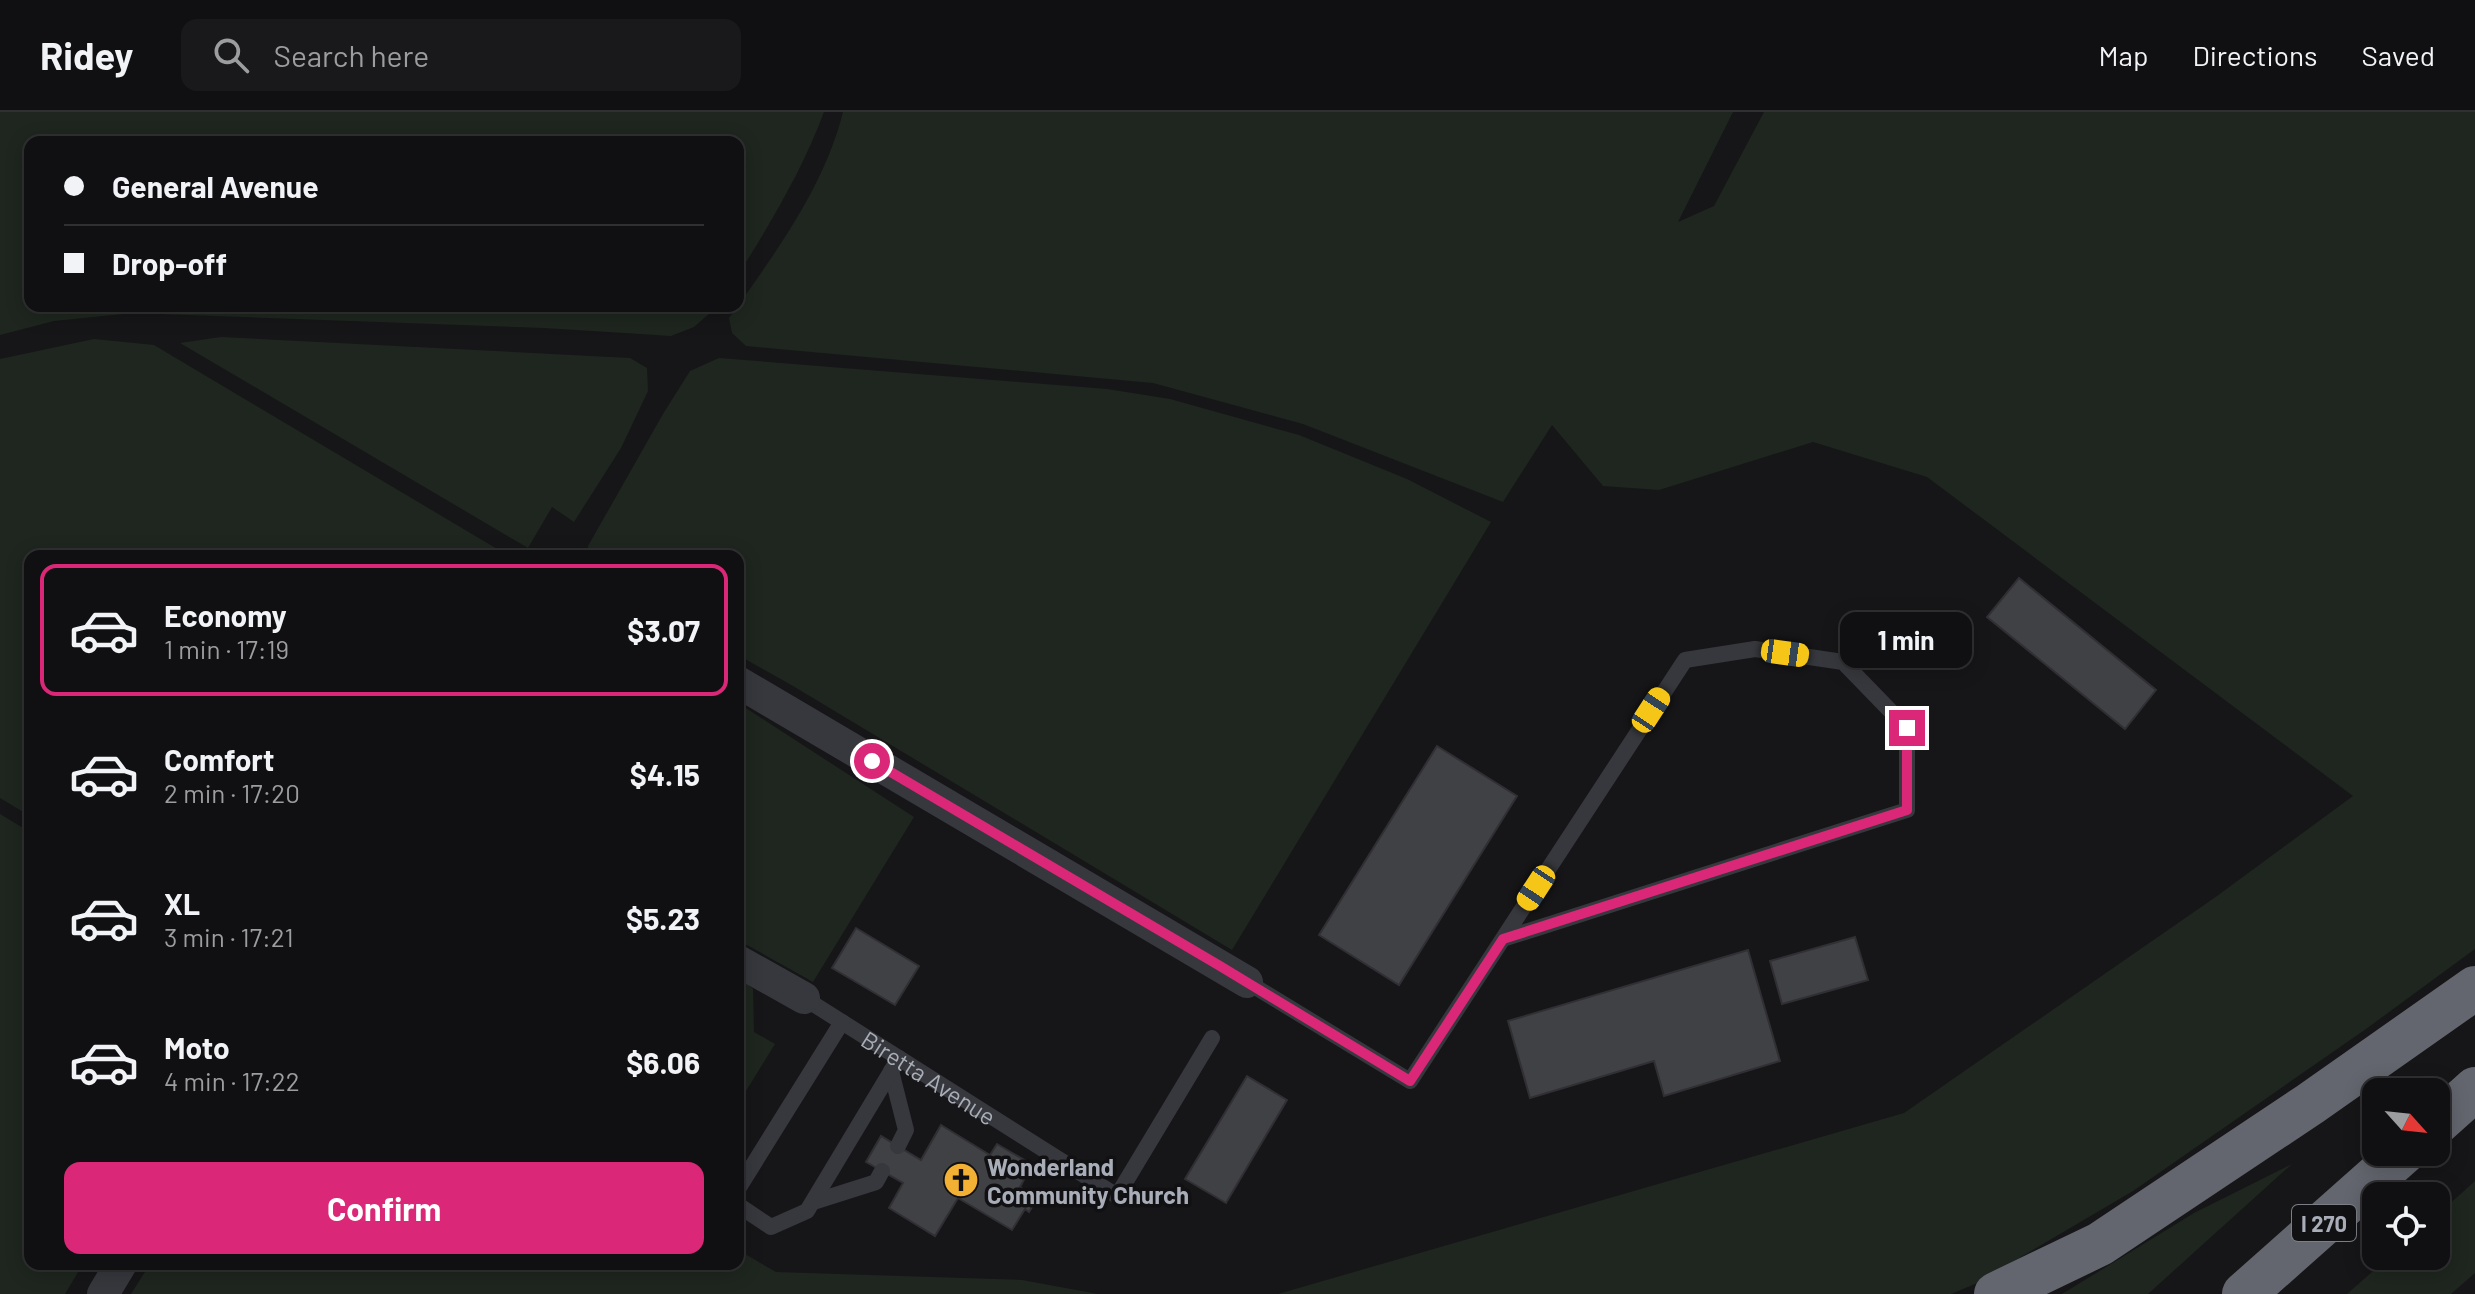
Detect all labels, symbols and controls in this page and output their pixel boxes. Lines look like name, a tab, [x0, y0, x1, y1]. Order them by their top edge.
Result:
search box	[181, 19, 741, 91]
text: Ridey	[40, 32, 133, 78]
icon: search	[209, 33, 253, 77]
text: Search here	[273, 37, 429, 73]
text: Map	[2099, 38, 2148, 72]
text: Directions	[2192, 38, 2318, 72]
text: Saved	[2362, 38, 2435, 72]
text: General Avenue	[112, 168, 319, 204]
text: Drop-off	[112, 245, 227, 281]
icon: car	[68, 594, 140, 666]
text: Economy	[164, 597, 287, 633]
text: $3.07	[627, 612, 700, 648]
callout: 1 min	[1841, 612, 1973, 668]
text: 1 min	[1878, 624, 1934, 655]
text: 1 min · 17:19	[164, 633, 289, 664]
car	[1760, 638, 1810, 668]
car	[1628, 683, 1674, 737]
route end	[1889, 710, 1925, 746]
icon: car	[68, 738, 140, 810]
text: Comfort	[164, 741, 274, 777]
route start	[854, 743, 890, 779]
text: $4.15	[630, 756, 700, 792]
text: 2 min · 17:20	[164, 777, 300, 808]
car	[1513, 861, 1559, 915]
icon: car	[68, 882, 140, 954]
text: XL	[164, 885, 200, 921]
text: $5.23	[626, 900, 700, 936]
text: 3 min · 17:21	[164, 921, 293, 952]
street label: Biretta Avenue	[857, 1024, 1002, 1130]
icon: car	[68, 1026, 140, 1098]
text: Moto	[164, 1029, 230, 1065]
text: $6.06	[626, 1044, 700, 1080]
text: 4 min · 17:22	[164, 1065, 300, 1096]
north arrow	[2362, 1078, 2450, 1166]
map controls	[2362, 1078, 2450, 1270]
place label: Wonderland Community Church	[987, 1152, 1189, 1209]
church icon: Wonderland Community Church	[942, 1161, 980, 1199]
button: Confirm	[64, 1162, 704, 1254]
button: locate	[2362, 1182, 2450, 1270]
road number: I 270	[2292, 1205, 2356, 1241]

